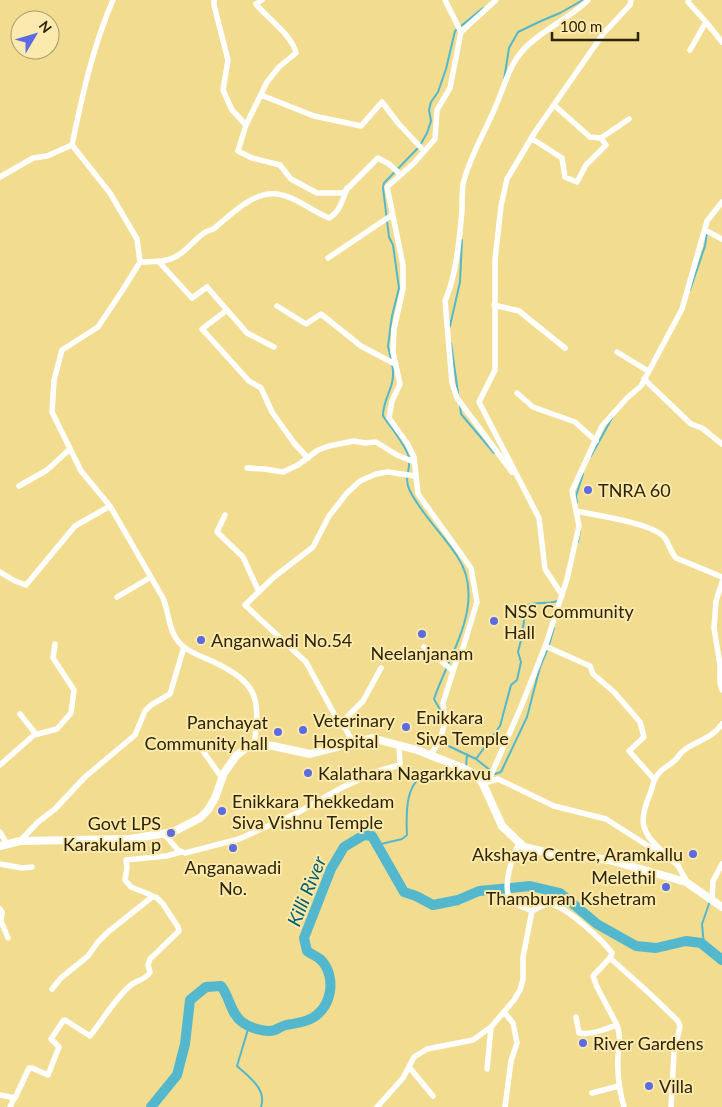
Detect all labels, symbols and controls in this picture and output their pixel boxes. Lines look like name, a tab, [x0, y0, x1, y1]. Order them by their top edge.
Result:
north arrow	[10, 10, 60, 60]
scale bar	[552, 10, 638, 42]
text: N	[36, 17, 56, 36]
text: 100 m	[560, 17, 602, 35]
place label: TNRA 60	[598, 479, 671, 501]
marker: TNRA 60	[582, 484, 594, 496]
place label: NSS Community Hall	[504, 600, 634, 643]
marker: NSS Community Hall	[488, 615, 500, 627]
marker: Neelanjanam	[416, 628, 428, 640]
place label: Anganwadi No.54	[211, 629, 352, 651]
marker: Anganwadi No.54	[195, 634, 207, 646]
place label: Neelanjanam	[371, 642, 473, 664]
place label: Enikkara Siva Temple	[416, 706, 509, 749]
place label: Veterinary Hospital	[313, 709, 396, 752]
place label: Panchayat Community hall	[145, 711, 269, 754]
marker: Enikkara Siva Temple	[400, 721, 412, 733]
marker: Veterinary Hospital	[297, 724, 309, 736]
marker: Panchayat Community hall	[272, 726, 284, 738]
place label: Kalathara Nagarkkavu	[318, 762, 491, 784]
marker: Kalathara Nagarkkavu	[302, 767, 314, 779]
place label: Enikkara Thekkedam Siva Vishnu Temple	[232, 790, 394, 833]
marker: Enikkara Thekkedam Siva Vishnu Temple	[216, 805, 228, 817]
place label: Govt LPS Karakulam p	[63, 812, 161, 855]
marker: Govt LPS Karakulam p	[165, 827, 177, 839]
marker: Anganawadi No.	[227, 842, 239, 854]
place label: Akshaya Centre, Aramkallu	[472, 843, 683, 865]
marker: Akshaya Centre, Aramkallu	[687, 848, 699, 860]
water label: Killi River	[282, 852, 331, 929]
place label: Anganawadi No.	[185, 856, 281, 899]
place label: Melethil Thamburan Kshetram	[486, 866, 656, 909]
marker: Melethil Thamburan Kshetram	[660, 881, 672, 893]
place label: River Gardens	[593, 1032, 704, 1054]
marker: River Gardens	[577, 1037, 589, 1049]
place label: Villa	[659, 1075, 693, 1097]
marker: Villa	[643, 1080, 655, 1092]

